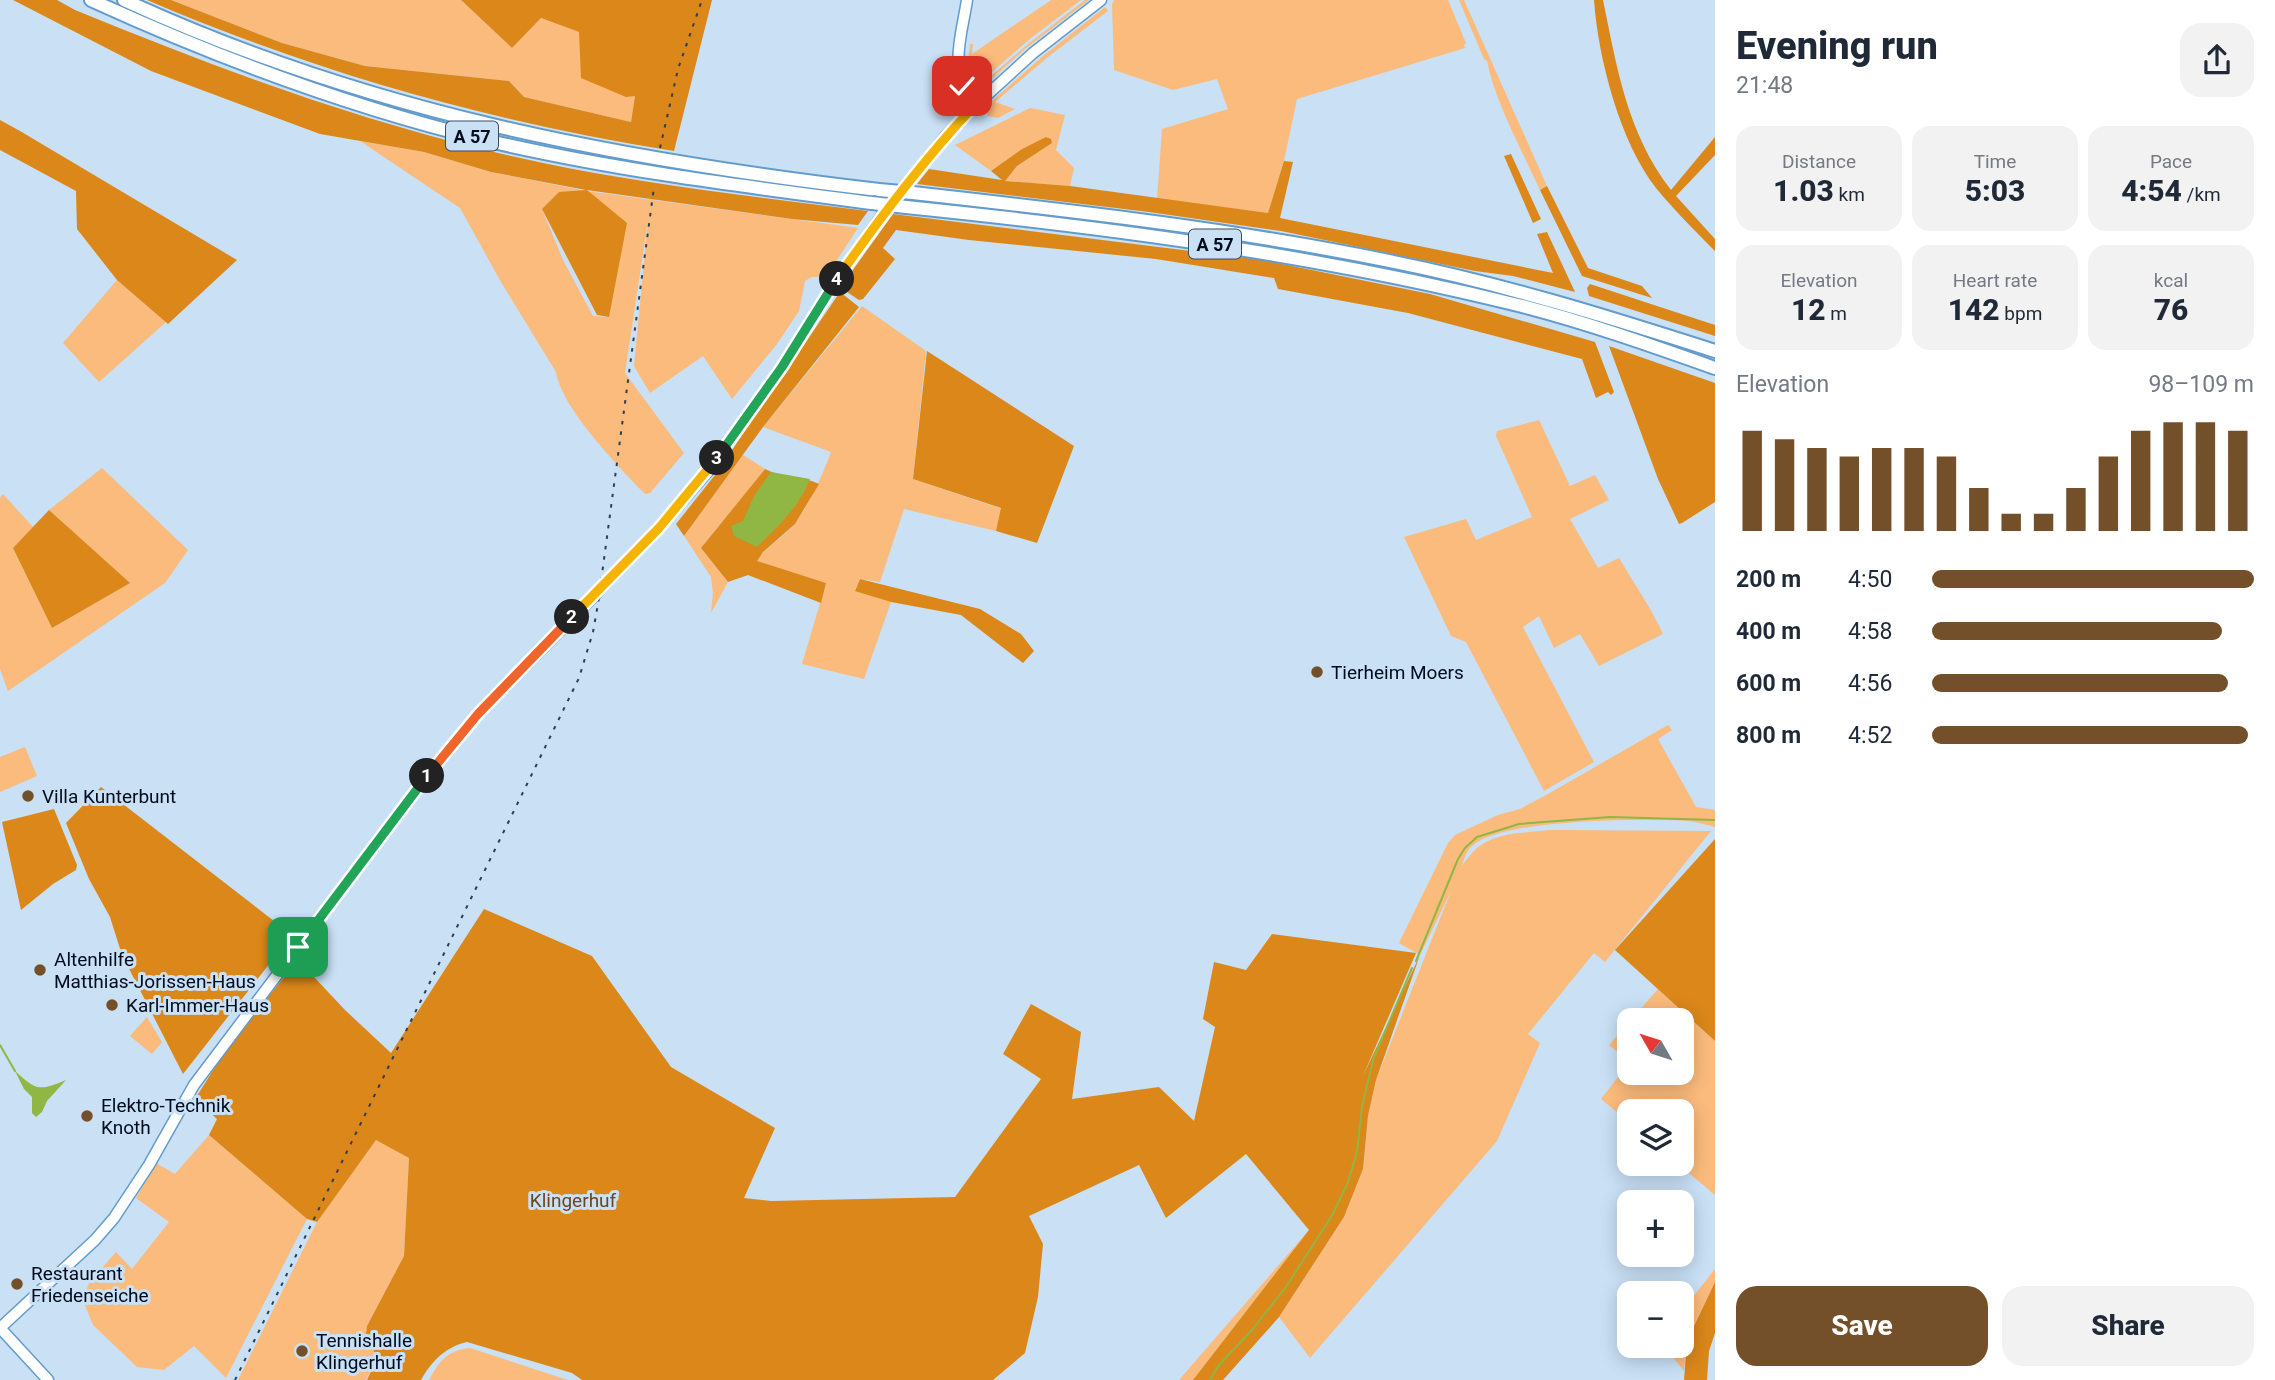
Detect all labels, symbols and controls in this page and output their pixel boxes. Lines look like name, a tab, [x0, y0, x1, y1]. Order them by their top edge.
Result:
button: share	[2180, 23, 2254, 97]
text: Evening run	[1736, 24, 1938, 68]
pin	[932, 56, 992, 116]
icon: check	[943, 67, 981, 105]
text: 21:48	[1736, 72, 1793, 99]
road number: A 57	[446, 121, 498, 150]
text: Distance	[1782, 150, 1856, 173]
text: Time	[1974, 150, 2016, 173]
text: Pace	[2150, 150, 2192, 173]
text: 1.03	[1773, 173, 1834, 208]
text: 5:03	[1965, 173, 2025, 208]
text: 4:54	[2121, 173, 2182, 208]
text: km	[1834, 183, 1865, 206]
text: /km	[2182, 183, 2221, 206]
road number: A 57	[1189, 230, 1241, 258]
pin: 4	[820, 262, 854, 296]
text: 4	[831, 267, 842, 290]
text: Elevation	[1781, 269, 1857, 292]
text: Heart rate	[1953, 269, 2037, 292]
text: kcal	[2154, 269, 2188, 292]
text: 12	[1791, 292, 1826, 327]
text: 142	[1948, 292, 2000, 327]
text: 76	[2154, 292, 2188, 327]
text: m	[1826, 302, 1847, 325]
text: bpm	[2000, 302, 2042, 325]
text: Elevation	[1736, 371, 1829, 398]
text: 98–109 m	[2148, 371, 2254, 398]
pin: 3	[700, 440, 734, 476]
text: 3	[711, 446, 722, 469]
text: 200 m	[1736, 566, 1801, 593]
text: 4:50	[1848, 566, 1892, 593]
pin: 2	[554, 600, 590, 634]
text: 2	[566, 605, 577, 628]
text: 400 m	[1736, 618, 1801, 645]
text: 4:58	[1848, 618, 1892, 645]
place label: Tierheim Moers	[1331, 661, 1464, 684]
marker: Tierheim Moers	[1309, 664, 1325, 680]
text: 600 m	[1736, 670, 1801, 697]
text: 4:56	[1848, 670, 1892, 697]
text: 800 m	[1736, 722, 1801, 749]
text: 4:52	[1848, 722, 1892, 749]
pin: 1	[410, 758, 444, 794]
text: 1	[421, 764, 432, 787]
place label: Villa Kunterbunt	[42, 785, 176, 808]
marker: Villa Kunterbunt	[20, 788, 36, 804]
pin	[268, 917, 328, 977]
icon: arrive	[279, 928, 317, 966]
place label: Altenhilfe Matthias-Jorissen-Haus	[54, 948, 256, 993]
marker: Altenhilfe Matthias-Jorissen-Haus	[32, 962, 48, 978]
place label: Karl-Immer-Haus	[126, 994, 269, 1017]
marker: Karl-Immer-Haus	[104, 997, 120, 1013]
north arrow	[1617, 1008, 1694, 1085]
map controls	[1617, 1008, 1694, 1358]
place label: Elektro-Technik Knoth	[101, 1094, 231, 1139]
button: layers	[1617, 1099, 1694, 1176]
marker: Elektro-Technik Knoth	[79, 1108, 95, 1124]
park label: Klingerhuf	[530, 1189, 617, 1212]
button: +	[1617, 1190, 1694, 1267]
place label: Restaurant Friedenseiche	[31, 1262, 149, 1307]
marker: Restaurant Friedenseiche	[9, 1276, 25, 1292]
button: −	[1617, 1281, 1694, 1358]
button: Save	[1736, 1286, 1988, 1366]
button: Share	[2002, 1286, 2254, 1366]
place label: Tennishalle Klingerhuf	[316, 1329, 412, 1374]
marker: Tennishalle Klingerhuf	[294, 1343, 310, 1359]

